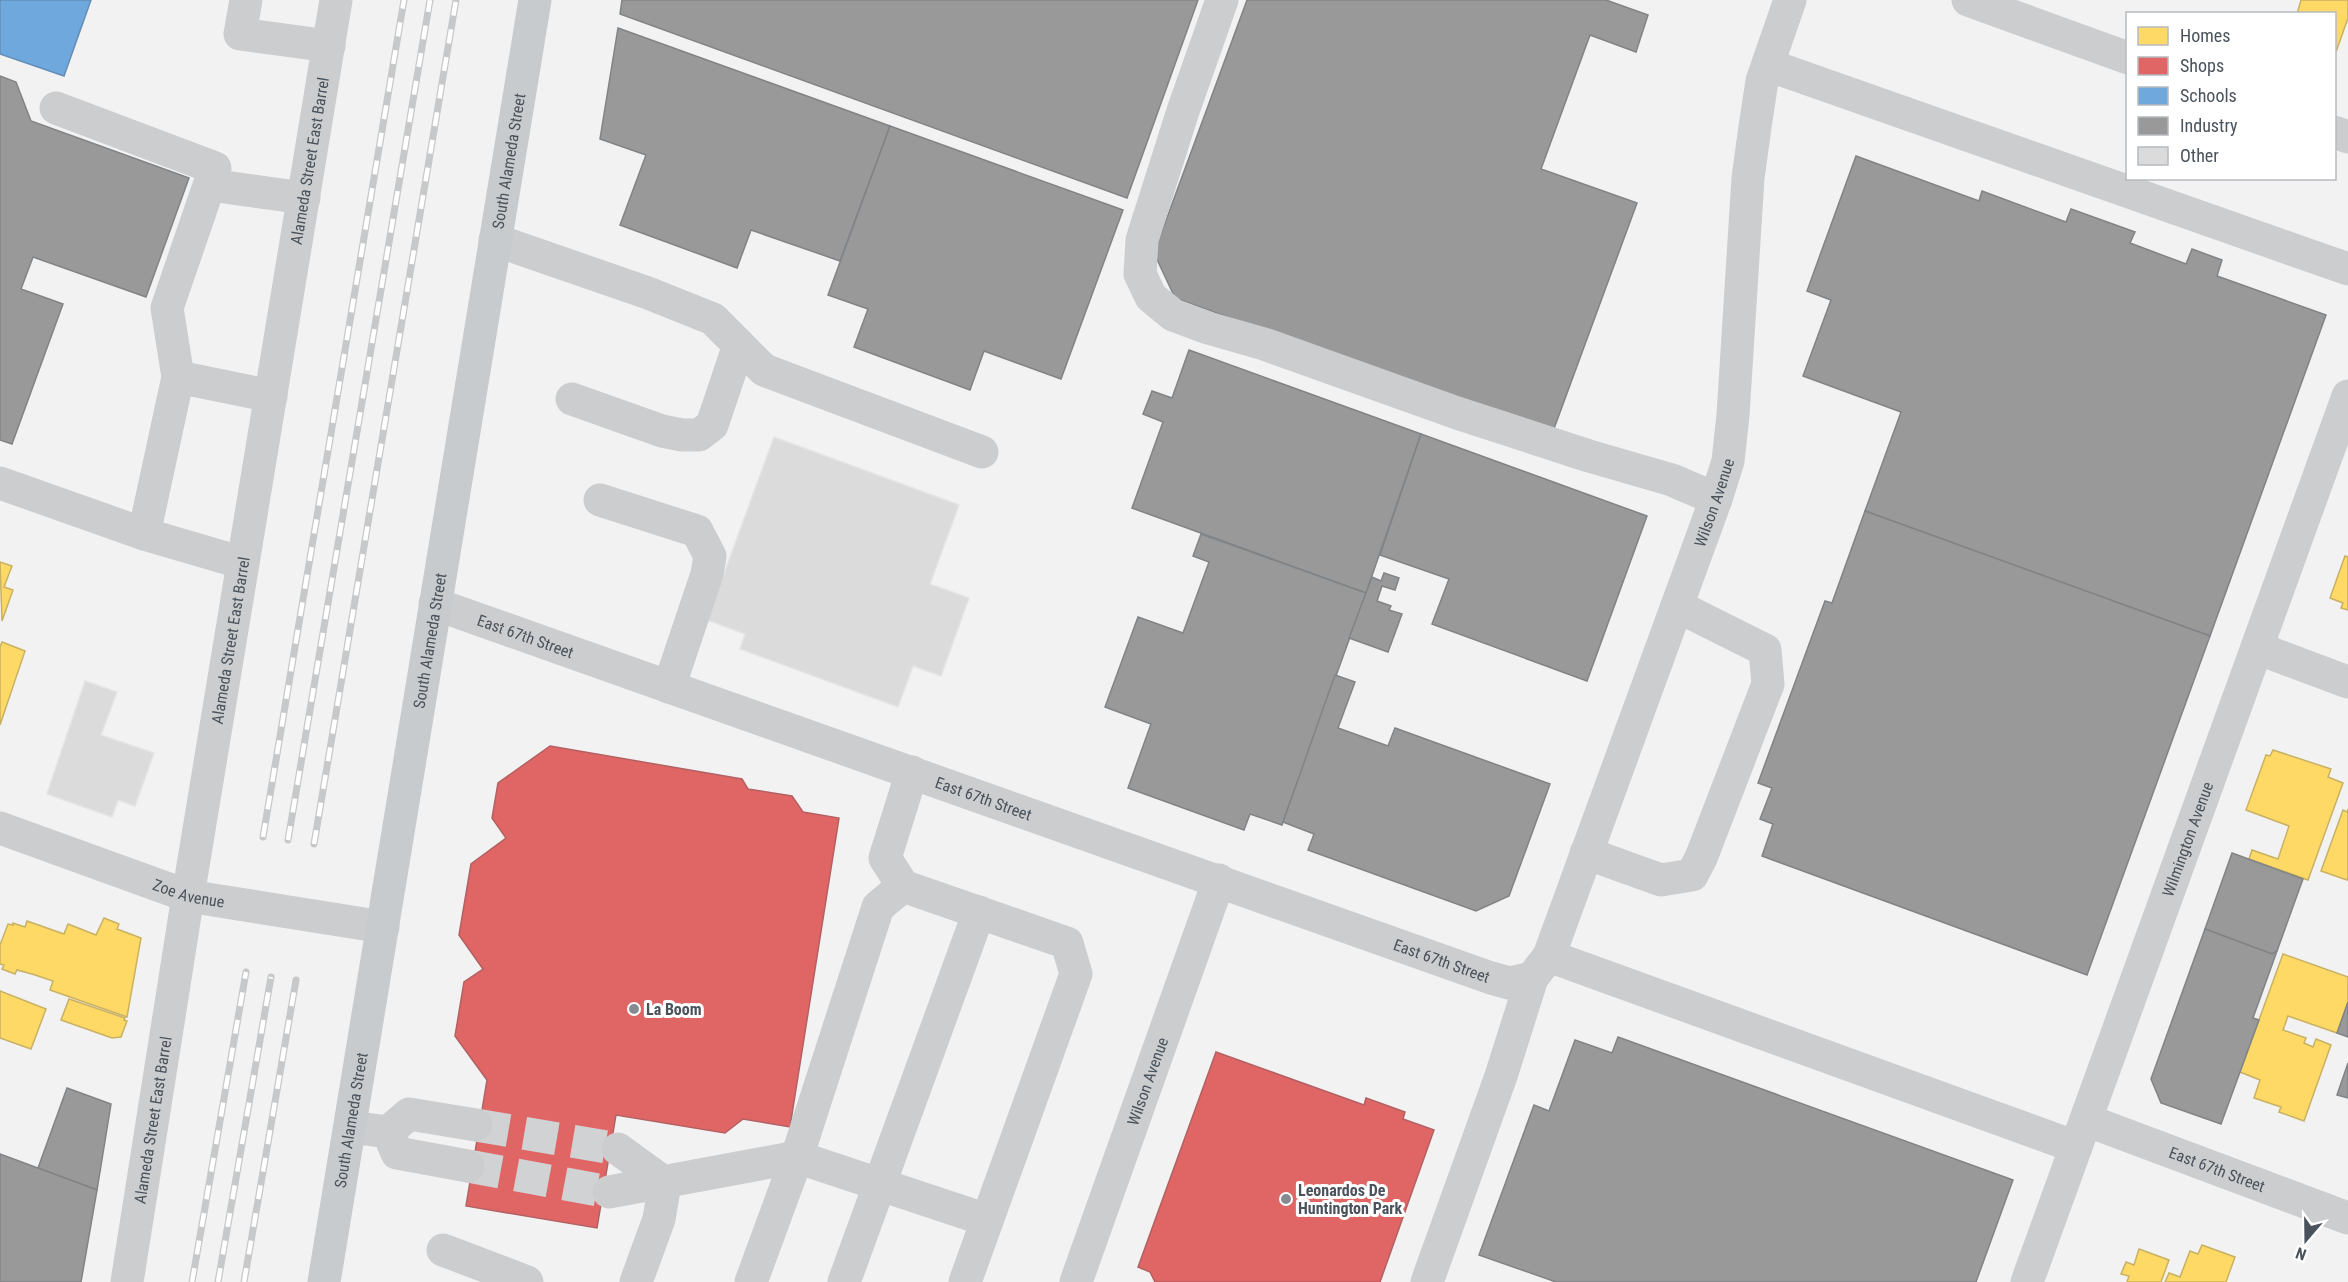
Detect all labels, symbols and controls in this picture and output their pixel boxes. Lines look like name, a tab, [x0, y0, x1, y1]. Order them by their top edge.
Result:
legend	[2126, 12, 2336, 180]
text: Homes	[2180, 25, 2230, 46]
text: Shops	[2180, 55, 2224, 76]
street label: Alameda Street East Barrel	[287, 76, 333, 246]
text: Schools	[2180, 85, 2237, 106]
street label: South Alameda Street	[488, 92, 530, 230]
text: Industry	[2180, 115, 2238, 136]
text: Other	[2180, 145, 2219, 166]
street label: Wilson Avenue	[1690, 456, 1738, 550]
street label: Alameda Street East Barrel	[208, 555, 254, 725]
street label: South Alameda Street	[410, 571, 451, 710]
street label: East 67th Street	[475, 611, 576, 662]
street label: East 67th Street	[933, 773, 1034, 825]
street label: Wilmington Avenue	[2158, 779, 2217, 899]
street label: Zoe Avenue	[150, 875, 226, 912]
street label: East 67th Street	[1391, 935, 1492, 987]
place label: La Boom	[646, 1000, 702, 1019]
marker: La Boom	[627, 1002, 641, 1016]
street label: Alameda Street East Barrel	[131, 1035, 176, 1205]
street label: Wilson Avenue	[1123, 1035, 1172, 1128]
street label: South Alameda Street	[331, 1051, 372, 1189]
street label: East 67th Street	[2166, 1143, 2268, 1196]
place label: Leonardos De Huntington Park	[1298, 1181, 1402, 1218]
marker: Leonardos De Huntington Park	[1279, 1192, 1293, 1206]
north arrow	[2276, 1210, 2336, 1270]
text: N	[2293, 1243, 2309, 1264]

